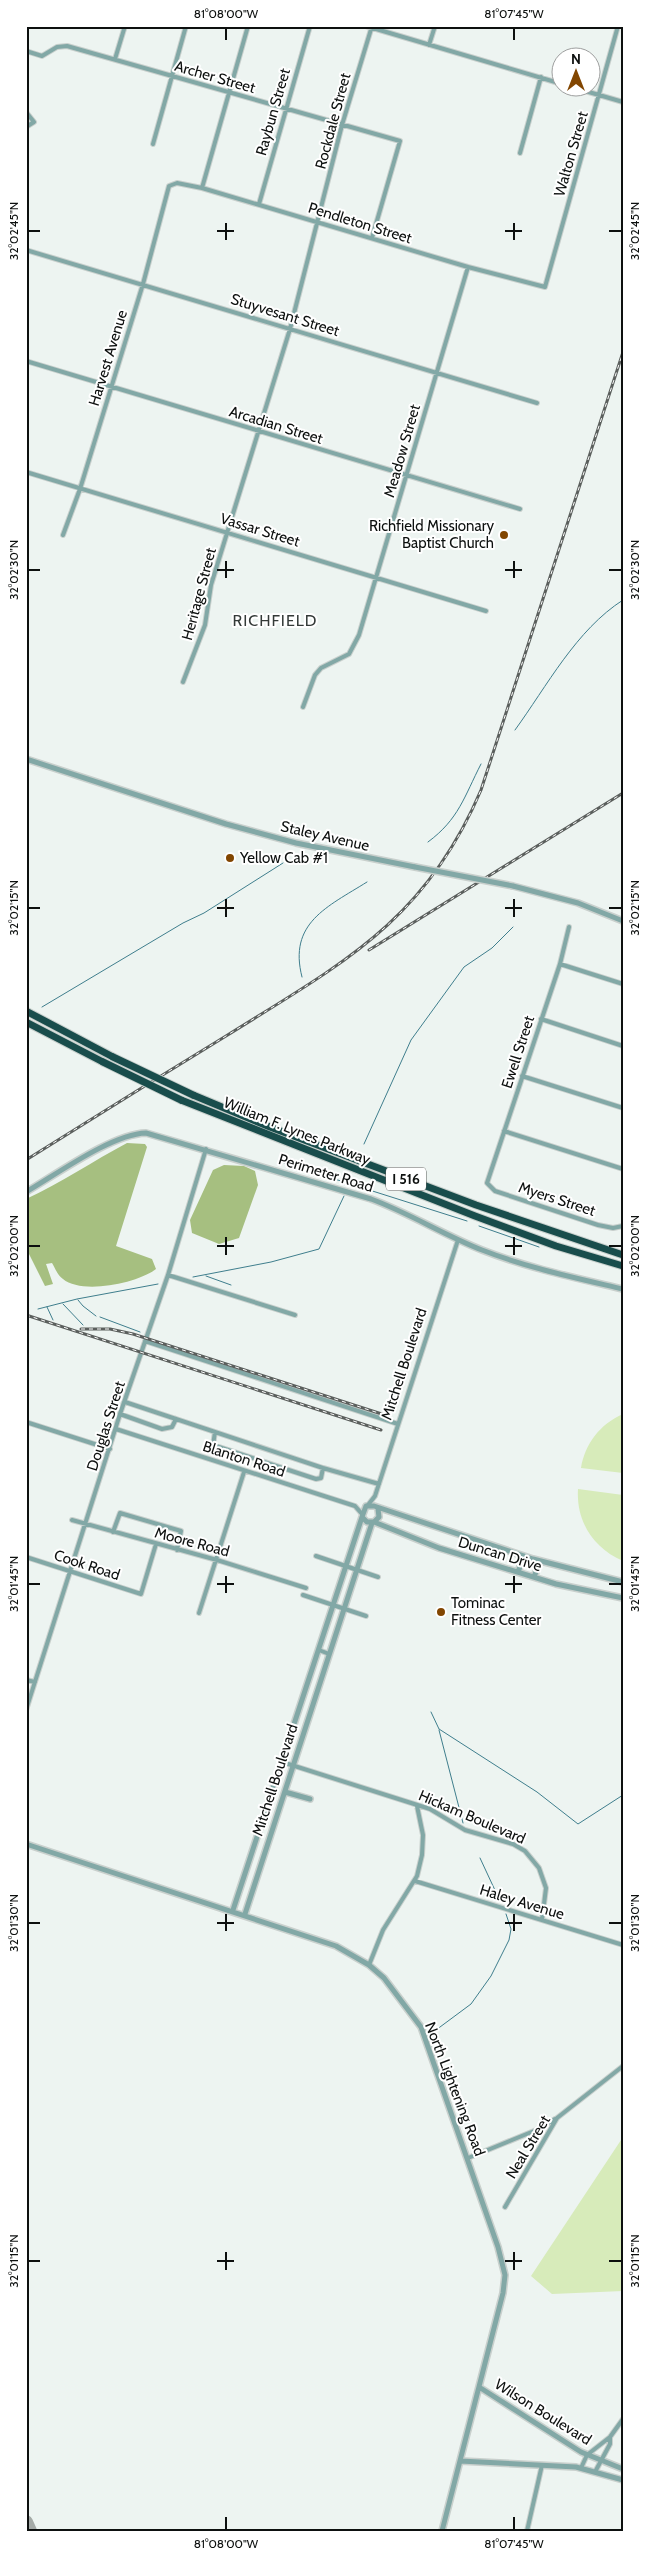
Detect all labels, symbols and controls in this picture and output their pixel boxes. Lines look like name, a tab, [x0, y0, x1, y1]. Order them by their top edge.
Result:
text: 81°08'00"W	[194, 6, 259, 21]
text: 81°07'45"W	[484, 6, 544, 21]
north arrow	[552, 48, 602, 98]
text: N	[571, 50, 581, 68]
street label: Archer Street	[173, 57, 257, 97]
street label: Raybun Street	[252, 66, 294, 158]
street label: Rockdale Street	[312, 71, 354, 171]
street label: Walton Street	[550, 109, 592, 199]
street label: Pendleton Street	[306, 199, 414, 247]
text: 32°02'45"N	[6, 202, 21, 260]
text: 32°02'45"N	[627, 202, 642, 260]
street label: Stuyvesant Street	[229, 290, 341, 340]
street label: Harvest Avenue	[85, 307, 131, 408]
street label: Arcadian Street	[227, 402, 325, 448]
street label: Meadow Street	[380, 402, 424, 500]
street label: Vassar Street	[218, 509, 302, 551]
place label: Richfield Missionary Baptist Church	[369, 517, 494, 552]
marker: Richfield Missionary Baptist Church	[498, 529, 510, 541]
text: 32°02'30"N	[6, 540, 21, 600]
text: 32°02'30"N	[627, 540, 642, 600]
street label: Heritage Street	[178, 546, 220, 642]
district label: RICHFIELD	[233, 611, 317, 630]
street label: Staley Avenue	[279, 817, 371, 855]
place label: Yellow Cab #1	[239, 849, 328, 867]
marker: Yellow Cab #1	[224, 852, 236, 864]
text: 32°02'15"N	[6, 880, 21, 936]
text: 32°02'15"N	[627, 880, 642, 936]
street label: Ewell Street	[498, 1013, 538, 1091]
street label: William F. Lynes Parkway	[221, 1093, 373, 1169]
street label: Perimeter Road	[276, 1150, 376, 1196]
road number: I 516	[386, 1168, 426, 1190]
street label: Myers Street	[516, 1178, 598, 1220]
text: 32°02'00"N	[6, 1215, 21, 1277]
text: 32°02'00"N	[627, 1215, 642, 1277]
street label: Mitchell Boulevard	[377, 1306, 431, 1422]
street label: Douglas Street	[83, 1379, 129, 1473]
street label: Blanton Road	[201, 1437, 287, 1481]
street label: Moore Road	[153, 1523, 231, 1561]
street label: Duncan Drive	[456, 1533, 544, 1575]
street label: Cook Road	[52, 1546, 122, 1584]
text: 32°01'45"N	[6, 1556, 21, 1612]
text: 32°01'45"N	[627, 1556, 642, 1612]
place label: Tominac Fitness Center	[451, 1594, 541, 1629]
marker: Tominac Fitness Center	[435, 1606, 447, 1618]
street label: Mitchell Boulevard	[248, 1722, 302, 1838]
street label: Hickam Boulevard	[416, 1786, 528, 1848]
street label: Haley Avenue	[478, 1881, 567, 1923]
text: 32°01'30"N	[6, 1894, 21, 1952]
text: 32°01'30"N	[627, 1894, 642, 1952]
street label: North Lightening Road	[421, 2019, 489, 2159]
street label: Neal Street	[502, 2112, 554, 2182]
text: 32°01'15"N	[6, 2234, 21, 2288]
text: 32°01'15"N	[627, 2234, 642, 2288]
street label: Wilson Boulevard	[491, 2375, 595, 2449]
text: 81°08'00"W	[194, 2536, 259, 2551]
text: 81°07'45"W	[484, 2536, 544, 2551]

